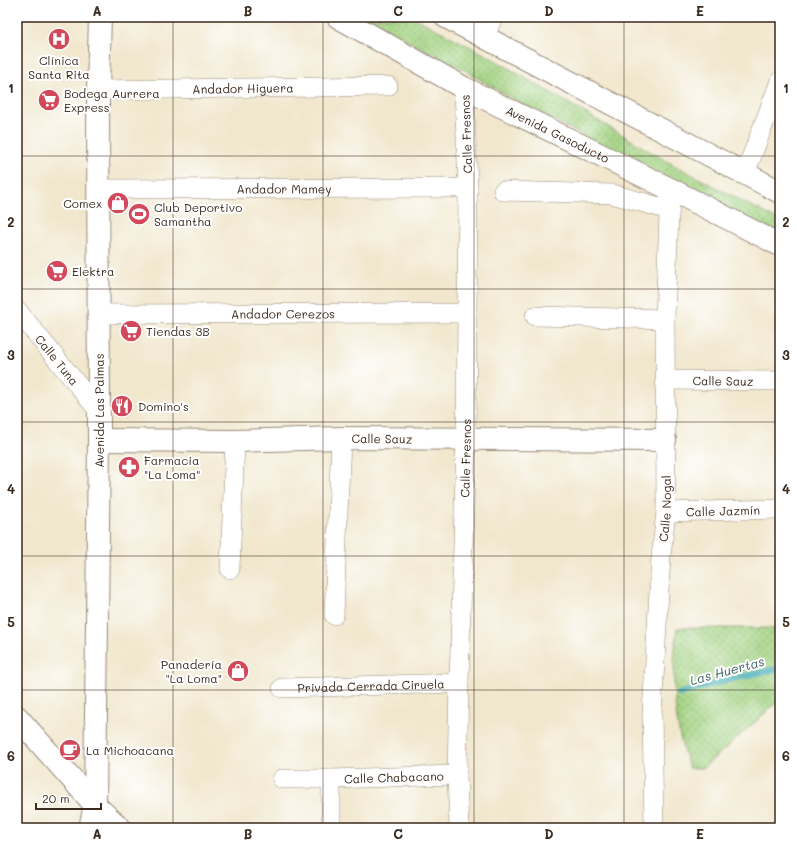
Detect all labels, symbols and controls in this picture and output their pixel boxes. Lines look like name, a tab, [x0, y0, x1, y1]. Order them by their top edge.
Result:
text: A	[92, 2, 102, 19]
text: B	[244, 2, 253, 19]
text: C	[393, 2, 403, 19]
text: D	[544, 2, 554, 19]
text: E	[696, 2, 704, 19]
hospital icon: Clínica Santa Rita	[46, 26, 72, 52]
place label: Clínica Santa Rita	[28, 52, 90, 82]
text: 1	[8, 79, 14, 96]
street label: Andador Higuera	[192, 79, 294, 97]
text: 1	[783, 79, 789, 96]
place label: Bodega Aurrera Express	[64, 85, 160, 115]
supermarket icon: Bodega Aurrera Express	[36, 87, 62, 113]
street label: Calle Fresnos	[457, 94, 475, 174]
street label: Avenida Gasoducto	[503, 102, 612, 166]
street label: Andador Mamey	[236, 180, 332, 197]
shop icon: Comex	[105, 190, 131, 216]
place label: Comex	[63, 195, 102, 211]
place label: Club Deportivo Samantha	[154, 199, 242, 229]
sports icon: Club Deportivo Samantha	[126, 201, 152, 227]
text: 2	[7, 213, 15, 230]
text: 2	[782, 213, 790, 230]
supermarket icon: Elektra	[44, 258, 70, 284]
place label: Elektra	[72, 263, 114, 279]
street label: Andador Cerezos	[231, 305, 335, 322]
supermarket icon: Tiendas 3B	[118, 318, 144, 344]
place label: Tiendas 3B	[146, 323, 210, 339]
street label: Calle Tuna	[32, 331, 83, 388]
text: 3	[7, 346, 15, 363]
text: 3	[782, 346, 790, 363]
street label: Avenida Las Palmas	[91, 353, 107, 468]
street label: Calle Sauz	[692, 372, 754, 389]
restaurant icon: Domino's	[109, 393, 135, 419]
place label: Domino's	[138, 398, 189, 414]
street label: Calle Fresnos	[456, 418, 474, 498]
street label: Calle Sauz	[351, 430, 413, 446]
place label: Farmacia "La Loma"	[144, 452, 201, 482]
pharmacy icon: Farmacia "La Loma"	[116, 454, 142, 480]
street label: Calle Nogal	[655, 475, 674, 543]
text: 4	[7, 480, 15, 497]
text: 4	[782, 480, 790, 497]
street label: Calle Jazmín	[686, 502, 760, 519]
text: 5	[7, 613, 15, 630]
text: 5	[782, 613, 790, 630]
water label: Las Huertas	[688, 652, 766, 688]
place label: Panadería "La Loma"	[161, 656, 222, 686]
shop icon: Panadería "La Loma"	[225, 658, 251, 684]
street label: Privada Cerrada Ciruela	[297, 675, 445, 696]
cafe icon: La Michoacana	[57, 737, 83, 763]
place label: La Michoacana	[86, 742, 174, 758]
text: 6	[7, 747, 15, 764]
text: 6	[782, 747, 790, 764]
street label: Calle Chabacano	[344, 767, 444, 787]
scale bar	[36, 785, 101, 811]
text: 20 m	[42, 790, 70, 806]
text: A	[92, 825, 102, 842]
text: B	[244, 825, 253, 842]
text: C	[393, 825, 403, 842]
text: D	[544, 825, 554, 842]
text: E	[696, 825, 704, 842]

